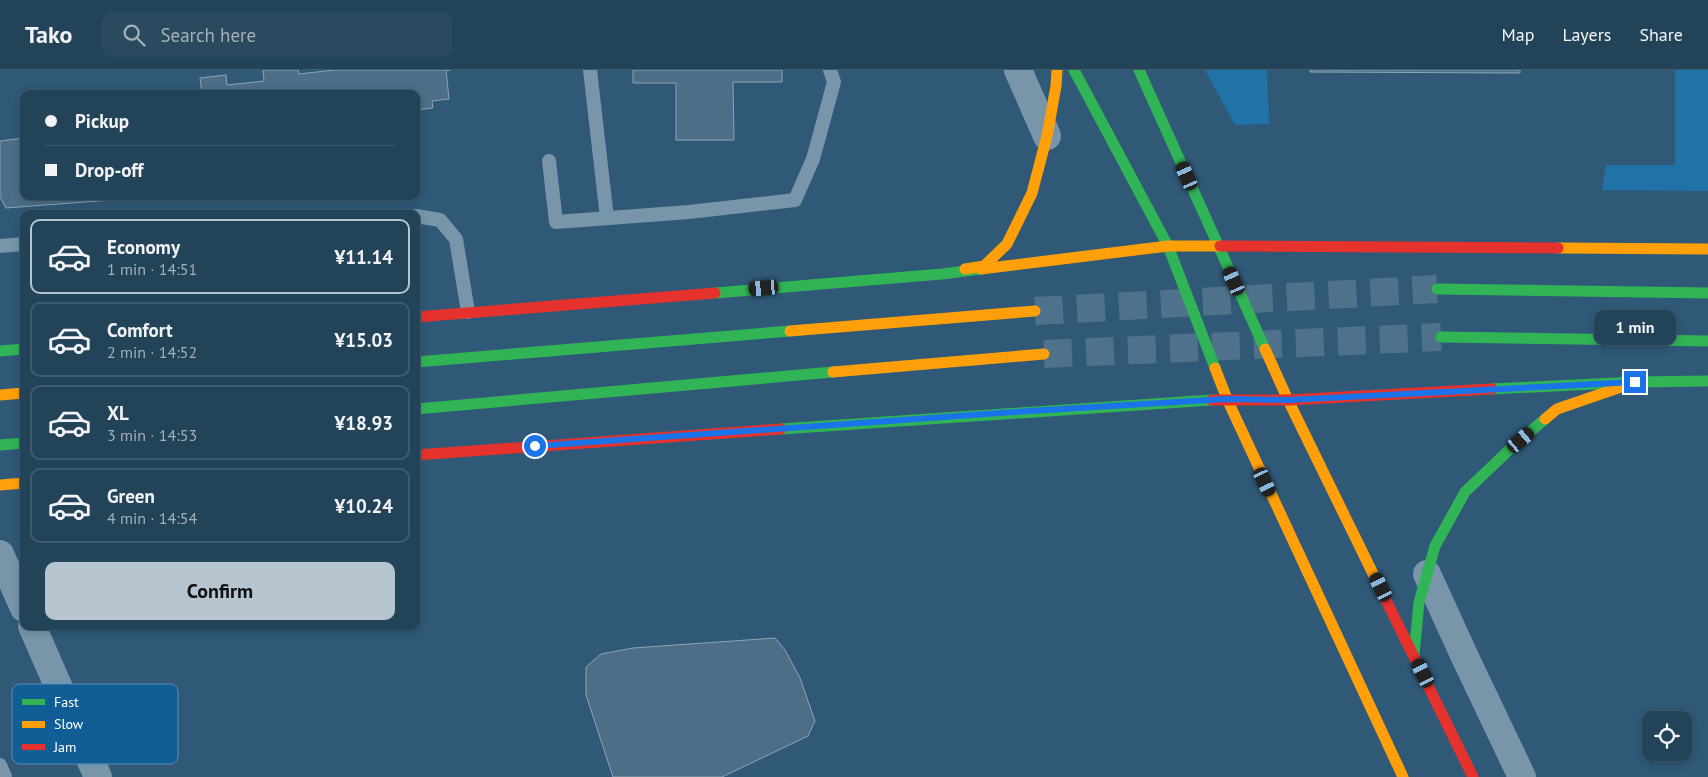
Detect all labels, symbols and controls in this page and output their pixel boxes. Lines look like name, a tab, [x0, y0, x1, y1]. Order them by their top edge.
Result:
search box	[102, 12, 452, 57]
text: Tako	[25, 19, 72, 50]
icon: search	[120, 21, 148, 49]
text: Search here	[160, 23, 256, 47]
text: Map	[1502, 23, 1534, 46]
text: Layers	[1562, 23, 1611, 46]
text: Share	[1639, 23, 1683, 46]
text: Pickup	[75, 109, 129, 133]
text: Drop-off	[75, 158, 143, 182]
car	[1174, 159, 1199, 193]
icon: car	[47, 234, 92, 279]
text: Economy	[107, 235, 180, 259]
text: ¥11.14	[334, 245, 393, 269]
text: 1 min · 14:51	[107, 259, 197, 279]
car	[1221, 264, 1246, 298]
car	[748, 279, 779, 297]
callout: 1 min	[1594, 310, 1676, 344]
icon: car	[47, 317, 92, 362]
text: 1 min	[1615, 317, 1655, 337]
text: Comfort	[107, 318, 173, 342]
text: ¥15.03	[334, 328, 393, 352]
text: 2 min · 14:52	[107, 342, 197, 362]
route end	[1624, 371, 1646, 393]
icon: car	[47, 400, 92, 445]
text: XL	[107, 401, 129, 425]
text: ¥18.93	[334, 411, 393, 435]
text: 3 min · 14:53	[107, 425, 197, 445]
car	[1504, 425, 1537, 455]
route start	[524, 435, 546, 457]
car	[1251, 465, 1278, 499]
icon: car	[47, 483, 92, 528]
text: Green	[107, 484, 155, 508]
text: ¥10.24	[334, 494, 393, 518]
text: 4 min · 14:54	[107, 508, 197, 528]
button: Confirm	[45, 562, 395, 620]
car	[1367, 570, 1394, 604]
car	[1409, 656, 1436, 690]
legend	[12, 684, 178, 764]
text: Fast	[54, 693, 79, 711]
map controls	[1642, 711, 1692, 761]
button: locate	[1642, 711, 1692, 761]
text: Slow	[54, 715, 84, 733]
text: Jam	[53, 738, 76, 756]

